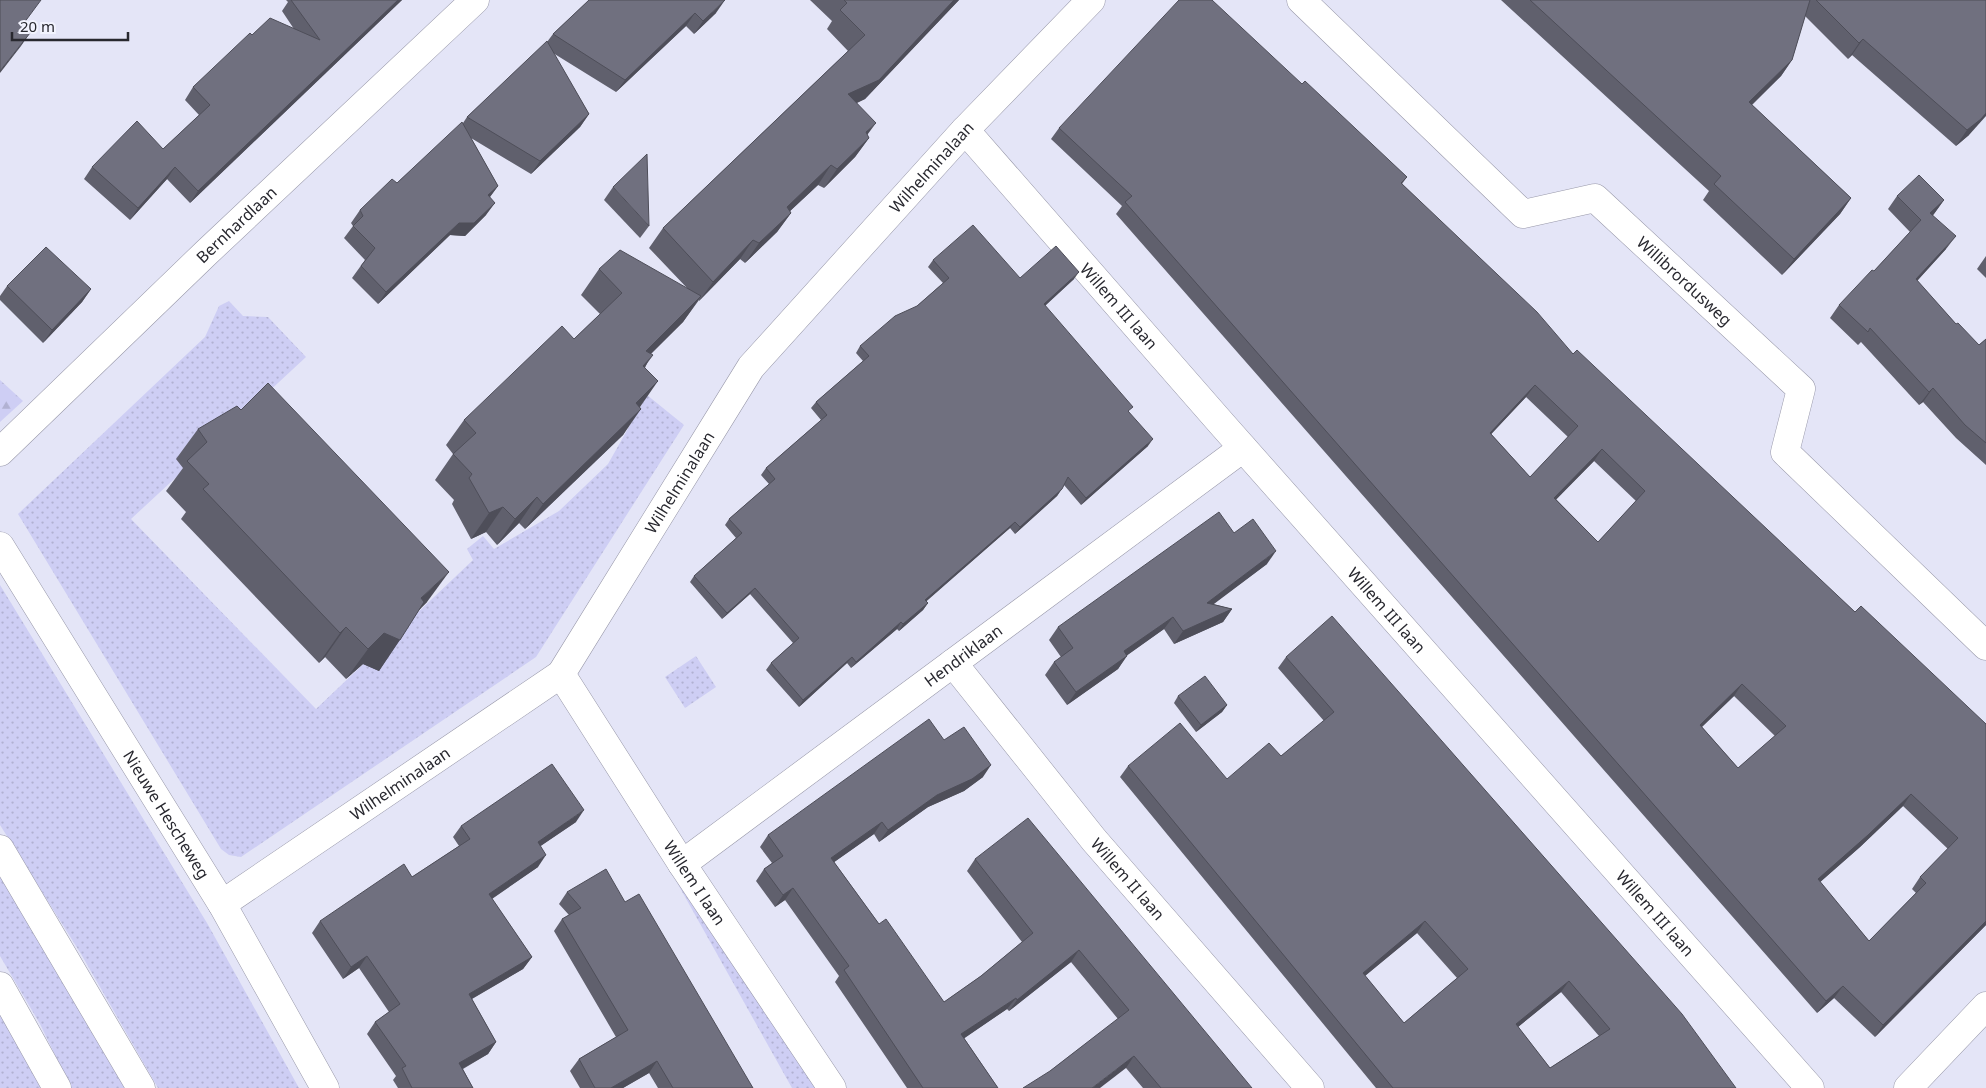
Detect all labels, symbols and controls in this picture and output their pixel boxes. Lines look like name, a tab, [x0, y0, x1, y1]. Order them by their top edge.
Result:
scale bar	[12, 10, 129, 42]
text: 20 m	[20, 16, 55, 36]
street label: Wilhelminalaan	[884, 117, 979, 218]
street label: Bernhardlaan	[191, 181, 281, 268]
street label: Willibrordusweg	[1632, 231, 1737, 331]
street label: Willem III laan	[1075, 258, 1163, 354]
street label: Wilhelminalaan	[640, 427, 720, 538]
street label: Willem III laan	[1343, 562, 1431, 658]
street label: Hendriklaan	[920, 619, 1007, 692]
street label: Wilhelminalaan	[346, 742, 454, 825]
street label: Nieuwe Hescheweg	[118, 746, 215, 883]
street label: Willem II laan	[1086, 833, 1170, 925]
street label: Willem I laan	[659, 836, 731, 929]
street label: Willem III laan	[1611, 866, 1699, 961]

